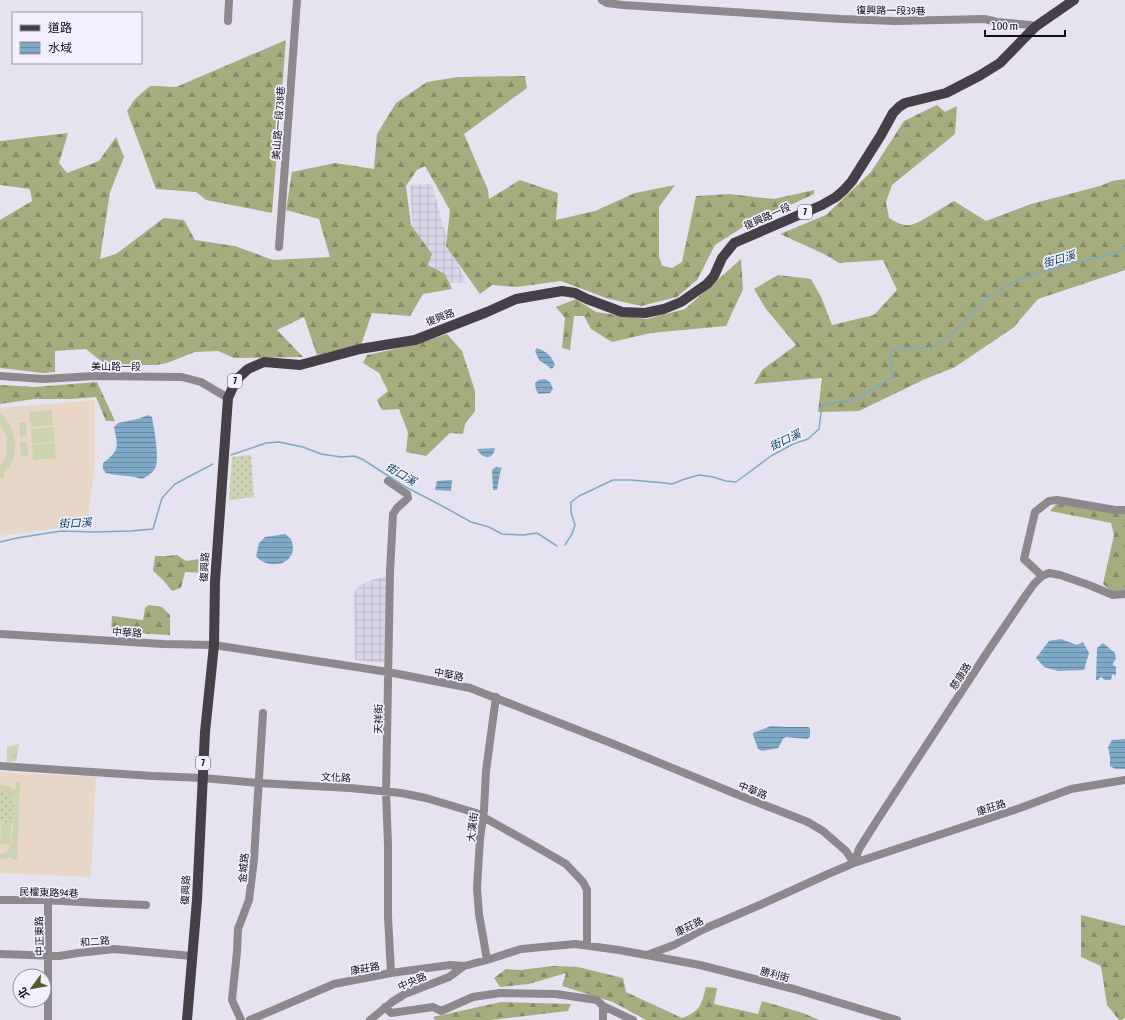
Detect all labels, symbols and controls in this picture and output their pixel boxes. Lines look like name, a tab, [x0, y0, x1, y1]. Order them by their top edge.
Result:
street label: 復興路一段39巷	[856, 4, 926, 17]
legend	[12, 12, 142, 64]
scale bar	[985, 12, 1065, 38]
text: 100 m	[991, 19, 1018, 33]
text: 道路	[48, 21, 72, 35]
text: 水域	[48, 41, 72, 55]
street label: 美山路一段738巷	[270, 86, 287, 160]
street label: 復興路一段	[742, 201, 792, 232]
road number: 7	[798, 205, 812, 219]
water label: 街口溪	[1041, 248, 1078, 269]
street label: 復興路	[424, 307, 456, 328]
street label: 美山路一段	[91, 361, 141, 372]
road number: 7	[228, 374, 242, 388]
water label: 街口溪	[768, 426, 804, 453]
water label: 街口溪	[384, 461, 420, 488]
water label: 街口溪	[58, 516, 94, 530]
street label: 復興路	[198, 552, 211, 582]
street label: 中華路	[112, 626, 142, 639]
street label: 慈康路	[948, 661, 973, 692]
street label: 中華路	[433, 666, 465, 683]
street label: 天祥街	[373, 704, 384, 734]
road number: 7	[196, 756, 210, 770]
street label: 文化路	[321, 771, 351, 784]
street label: 中華路	[737, 780, 769, 801]
street label: 康莊路	[975, 798, 1007, 817]
street label: 大漢街	[465, 812, 480, 843]
street label: 金城路	[237, 853, 250, 883]
street label: 復興路	[179, 875, 192, 905]
street label: 民權東路94巷	[19, 886, 79, 899]
street label: 康莊路	[673, 915, 705, 938]
street label: 中正東路	[34, 916, 45, 956]
street label: 和二路	[80, 935, 110, 948]
street label: 康莊路	[349, 960, 381, 977]
street label: 勝利街	[759, 965, 791, 984]
north arrow	[12, 968, 52, 1008]
street label: 中央路	[396, 971, 428, 992]
text: 北	[16, 985, 32, 1001]

